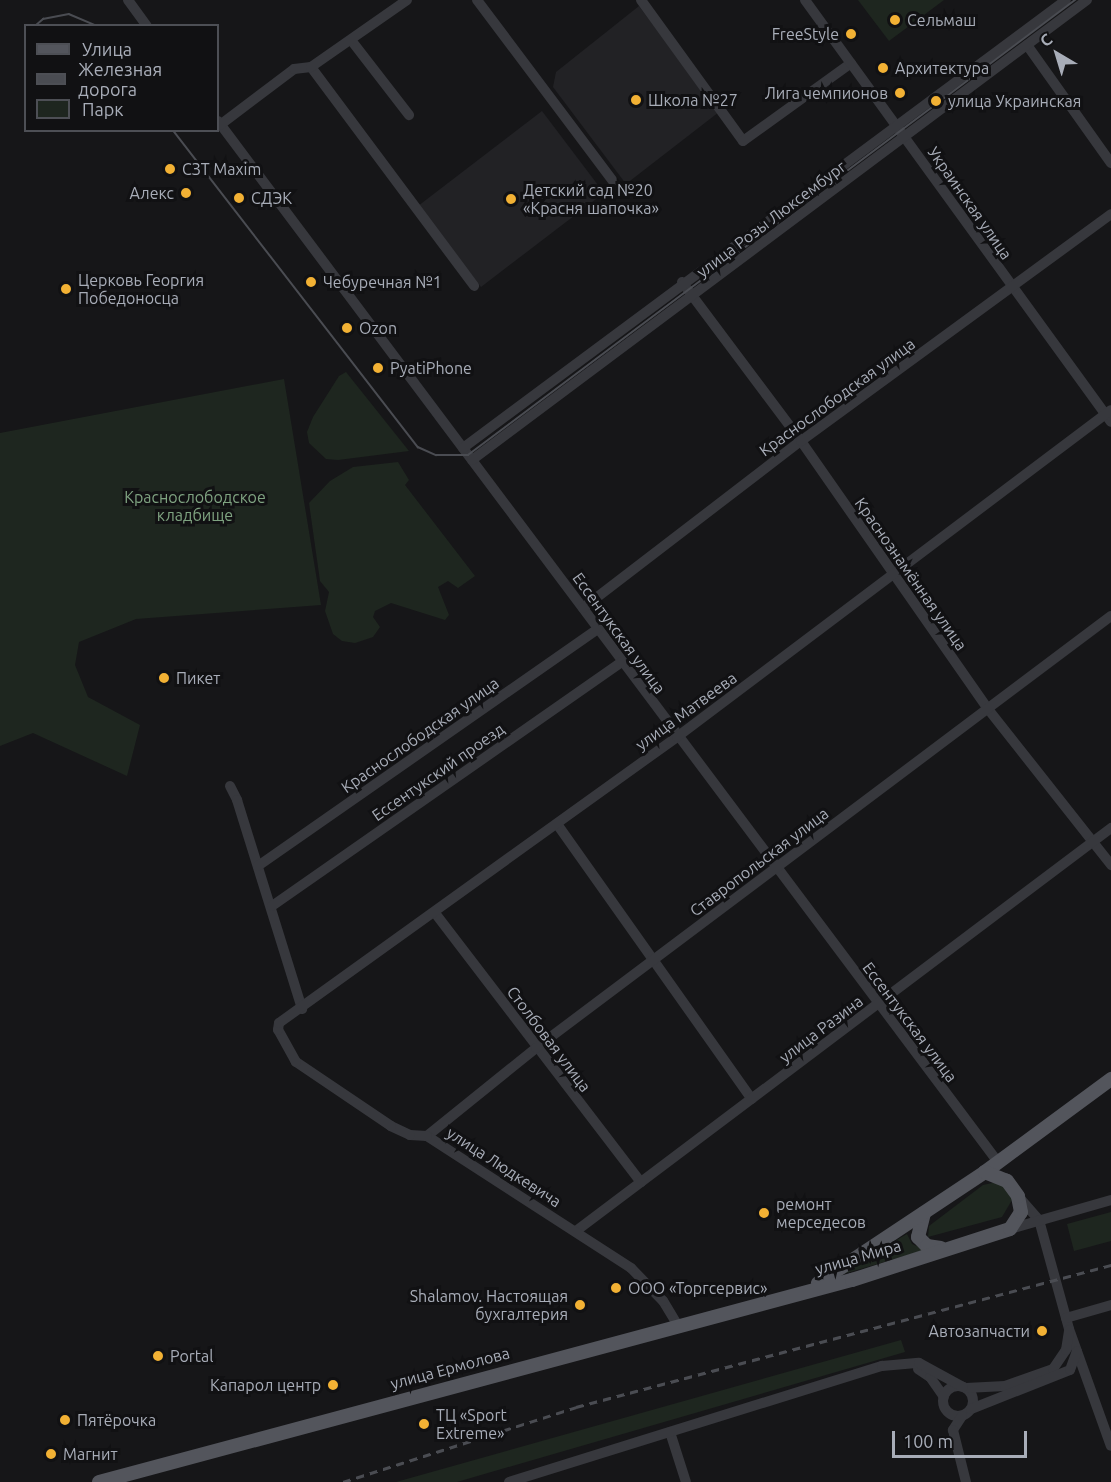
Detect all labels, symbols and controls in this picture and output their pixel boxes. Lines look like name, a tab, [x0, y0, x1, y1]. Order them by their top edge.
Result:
place label: Сельмаш	[907, 10, 976, 30]
marker: Сельмаш	[888, 13, 902, 27]
legend	[24, 24, 219, 132]
place label: FreeStyle	[772, 24, 839, 44]
north arrow	[1027, 24, 1087, 84]
marker: FreeStyle	[844, 27, 858, 41]
text: С	[1036, 30, 1055, 50]
text: Улица	[82, 39, 132, 59]
place label: Архитектура	[895, 58, 989, 78]
text: Железная дорога	[78, 59, 162, 99]
marker: Архитектура	[876, 61, 890, 75]
place label: Лига чемпионов	[765, 83, 888, 103]
marker: Лига чемпионов	[893, 86, 907, 100]
place label: Школа №27	[648, 90, 738, 110]
place label: улица Украинская	[948, 91, 1081, 111]
marker: Школа №27	[629, 93, 643, 107]
marker: улица Украинская	[929, 94, 943, 108]
text: Парк	[82, 99, 123, 119]
street label: Украинская улица	[924, 143, 1016, 263]
street label: улица Розы Люксембург	[693, 157, 849, 281]
place label: СЗТ Maxim	[182, 159, 261, 179]
marker: СЗТ Maxim	[163, 162, 177, 176]
place label: Детский сад №20 «Красня шапочка»	[523, 180, 659, 218]
place label: Алекс	[130, 183, 174, 203]
marker: Алекс	[179, 186, 193, 200]
place label: СДЭК	[251, 188, 292, 208]
marker: СДЭК	[232, 191, 246, 205]
marker: Детский сад №20 «Красня шапочка»	[504, 192, 518, 206]
place label: Церковь Георгия Победоносца	[78, 270, 204, 308]
place label: Чебуречная №1	[323, 272, 442, 292]
marker: Чебуречная №1	[304, 275, 318, 289]
marker: Церковь Георгия Победоносца	[59, 282, 73, 296]
place label: Ozon	[359, 318, 397, 338]
marker: Ozon	[340, 321, 354, 335]
street label: Краснослободская улица	[755, 334, 919, 460]
place label: PyatiPhone	[390, 358, 472, 378]
marker: PyatiPhone	[371, 361, 385, 375]
park label: Краснослободское кладбище	[124, 487, 266, 525]
street label: Краснознамённая улица	[851, 494, 971, 654]
street label: Ессентукская улица	[569, 569, 669, 697]
place label: Пикет	[176, 668, 220, 688]
street label: улица Матвеева	[632, 668, 740, 754]
marker: Пикет	[157, 671, 171, 685]
street label: Краснослободская улица	[338, 673, 502, 797]
street label: Ессентукский проезд	[368, 719, 508, 825]
street label: Ставропольская улица	[686, 804, 832, 920]
street label: Ессентукская улица	[859, 958, 961, 1086]
street label: Столбовая улица	[503, 982, 595, 1096]
street label: улица Разина	[775, 991, 867, 1067]
street label: улица Людкевича	[443, 1123, 565, 1211]
place label: ремонт мерседесов	[776, 1194, 866, 1232]
marker: ремонт мерседесов	[757, 1206, 771, 1220]
street label: улица Мира	[813, 1236, 903, 1278]
place label: ООО «Торгсервис»	[628, 1278, 768, 1298]
marker: ООО «Торгсервис»	[609, 1281, 623, 1295]
place label: Shalamov. Настоящая бухгалтерия	[410, 1286, 568, 1324]
marker: Shalamov. Настоящая бухгалтерия	[573, 1298, 587, 1312]
place label: Автозапчасти	[929, 1321, 1030, 1341]
marker: Автозапчасти	[1035, 1324, 1049, 1338]
street label: улица Ермолова	[388, 1343, 512, 1393]
place label: Portal	[170, 1346, 213, 1366]
marker: Portal	[151, 1349, 165, 1363]
place label: Капарол центр	[210, 1375, 321, 1395]
marker: Капарол центр	[326, 1378, 340, 1392]
place label: ТЦ «Sport Extreme»	[436, 1405, 507, 1443]
place label: Пятёрочка	[77, 1410, 156, 1430]
marker: Пятёрочка	[58, 1413, 72, 1427]
marker: ТЦ «Sport Extreme»	[417, 1417, 431, 1431]
scale bar	[895, 1419, 1030, 1457]
text: 100 m	[903, 1431, 953, 1451]
place label: Магнит	[63, 1444, 117, 1464]
marker: Магнит	[44, 1447, 58, 1461]

